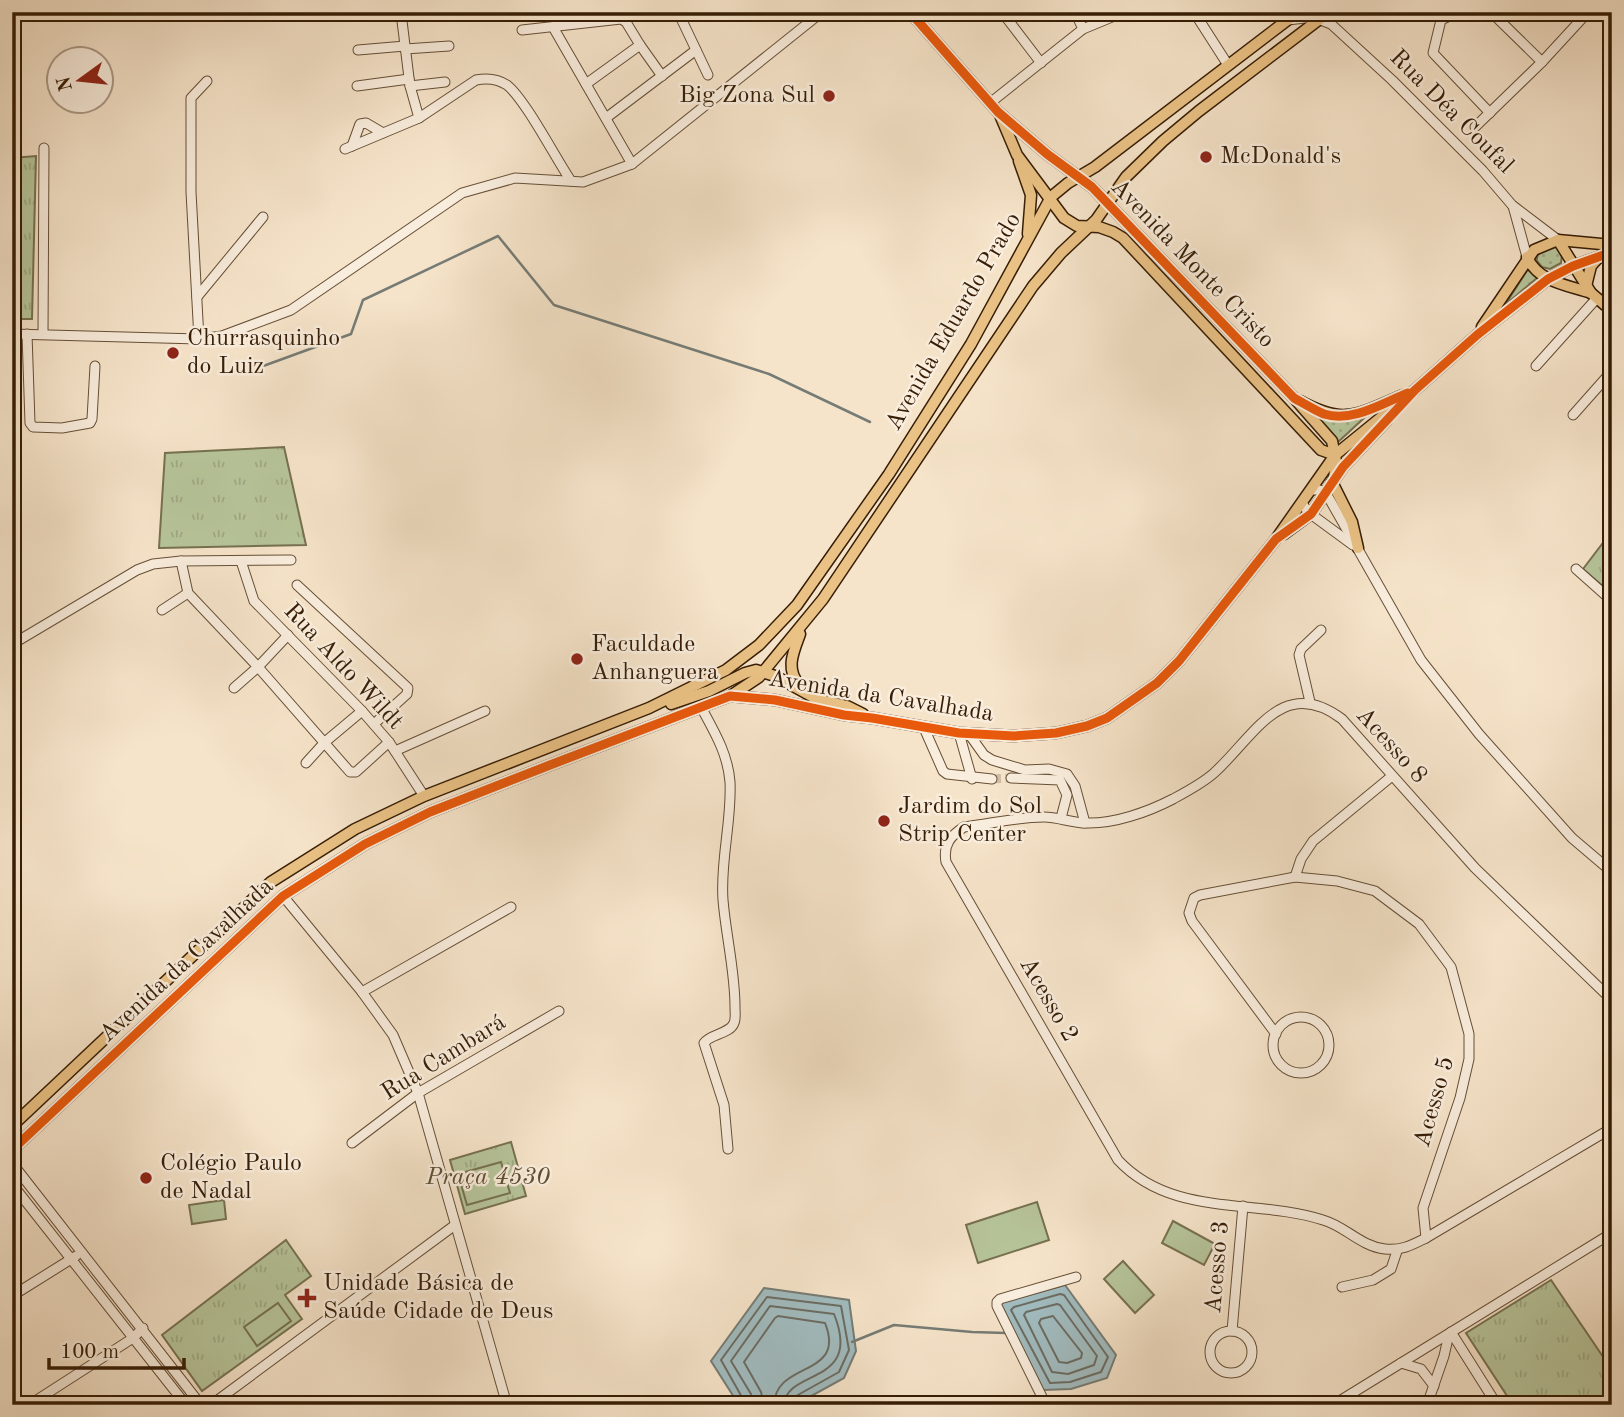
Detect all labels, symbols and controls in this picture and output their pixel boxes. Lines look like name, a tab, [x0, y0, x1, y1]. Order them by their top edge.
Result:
north arrow	[46, 46, 116, 116]
street label: Rua Déa Coufal	[1385, 46, 1517, 178]
text: N	[55, 74, 77, 93]
place label: Big Zona Sul	[679, 84, 815, 108]
marker: Big Zona Sul	[821, 88, 837, 104]
place label: McDonald's	[1220, 145, 1341, 169]
marker: McDonald's	[1198, 149, 1214, 165]
street label: Avenida Monte Cristo	[1105, 175, 1279, 353]
street label: Avenida Eduardo Prado	[882, 209, 1026, 435]
place label: Churrasquinho do Luiz	[187, 327, 340, 379]
marker: Churrasquinho do Luiz	[165, 345, 181, 361]
street label: Rua Aldo Wildt	[279, 599, 407, 735]
place label: Faculdade Anhanguera	[591, 633, 719, 685]
marker: Faculdade Anhanguera	[569, 651, 585, 667]
street label: Avenida da Cavalhada	[767, 667, 996, 727]
street label: Acesso 8	[1351, 703, 1431, 789]
place label: Jardim do Sol Strip Center	[898, 795, 1042, 847]
marker: Jardim do Sol Strip Center	[876, 813, 892, 829]
street label: Avenida da Cavalhada	[96, 874, 279, 1047]
street label: Acesso 2	[1014, 954, 1082, 1046]
street label: Rua Cambará	[378, 1010, 510, 1106]
street label: Acesso 5	[1411, 1054, 1459, 1150]
place label: Colégio Paulo de Nadal	[160, 1152, 302, 1204]
park label: Praça 4530	[425, 1166, 550, 1190]
marker: Colégio Paulo de Nadal	[138, 1170, 154, 1186]
street label: Acesso 3	[1202, 1220, 1234, 1314]
place label: Unidade Básica de Saúde Cidade de Deus	[323, 1272, 553, 1324]
marker: Unidade Básica de Saúde Cidade de Deus	[297, 1288, 317, 1308]
scale bar	[49, 1326, 184, 1370]
text: 100 m	[60, 1342, 119, 1363]

